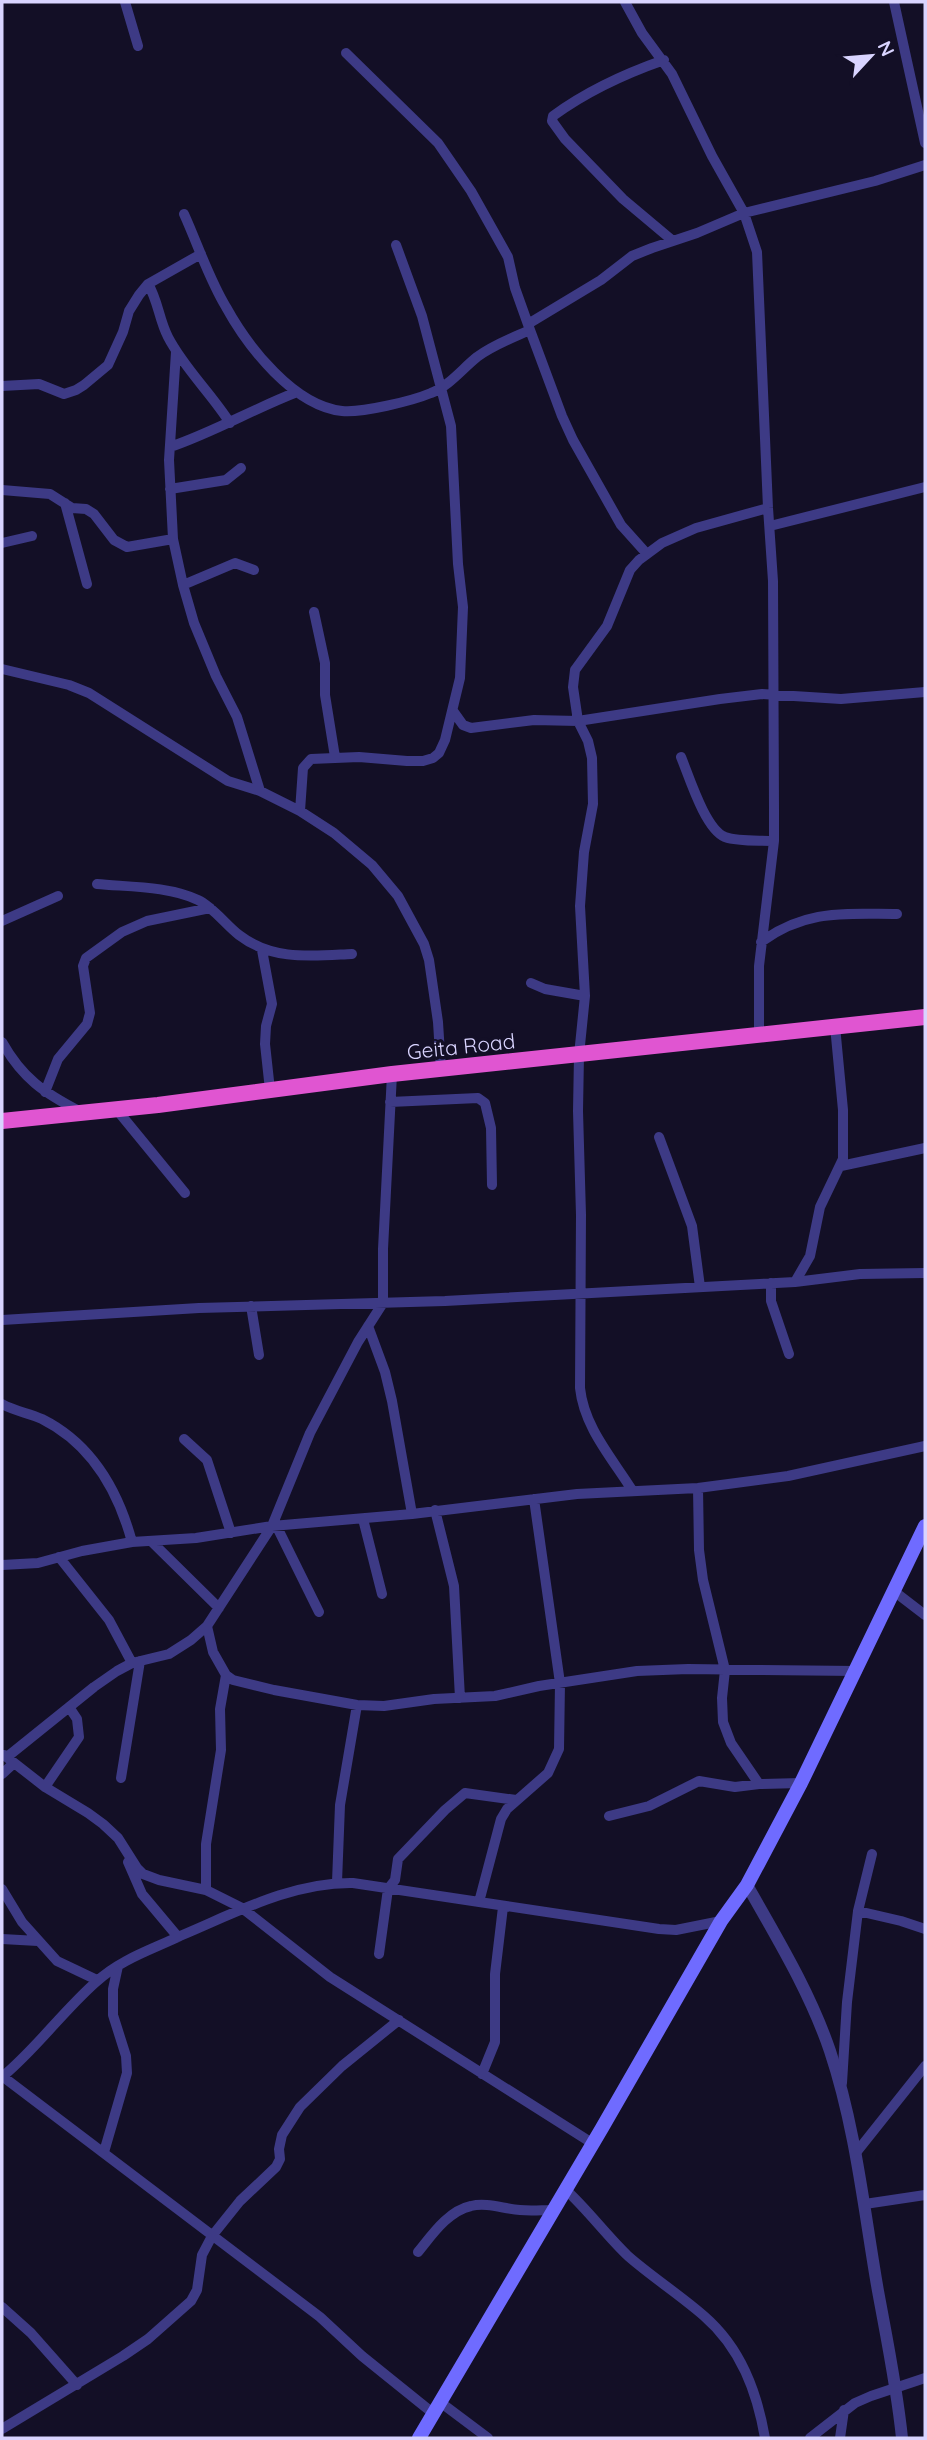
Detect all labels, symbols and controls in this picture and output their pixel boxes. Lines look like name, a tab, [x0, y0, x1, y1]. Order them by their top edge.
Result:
north arrow	[836, 21, 906, 91]
text: N	[872, 37, 900, 60]
street label: Geita Road	[406, 1027, 516, 1065]

